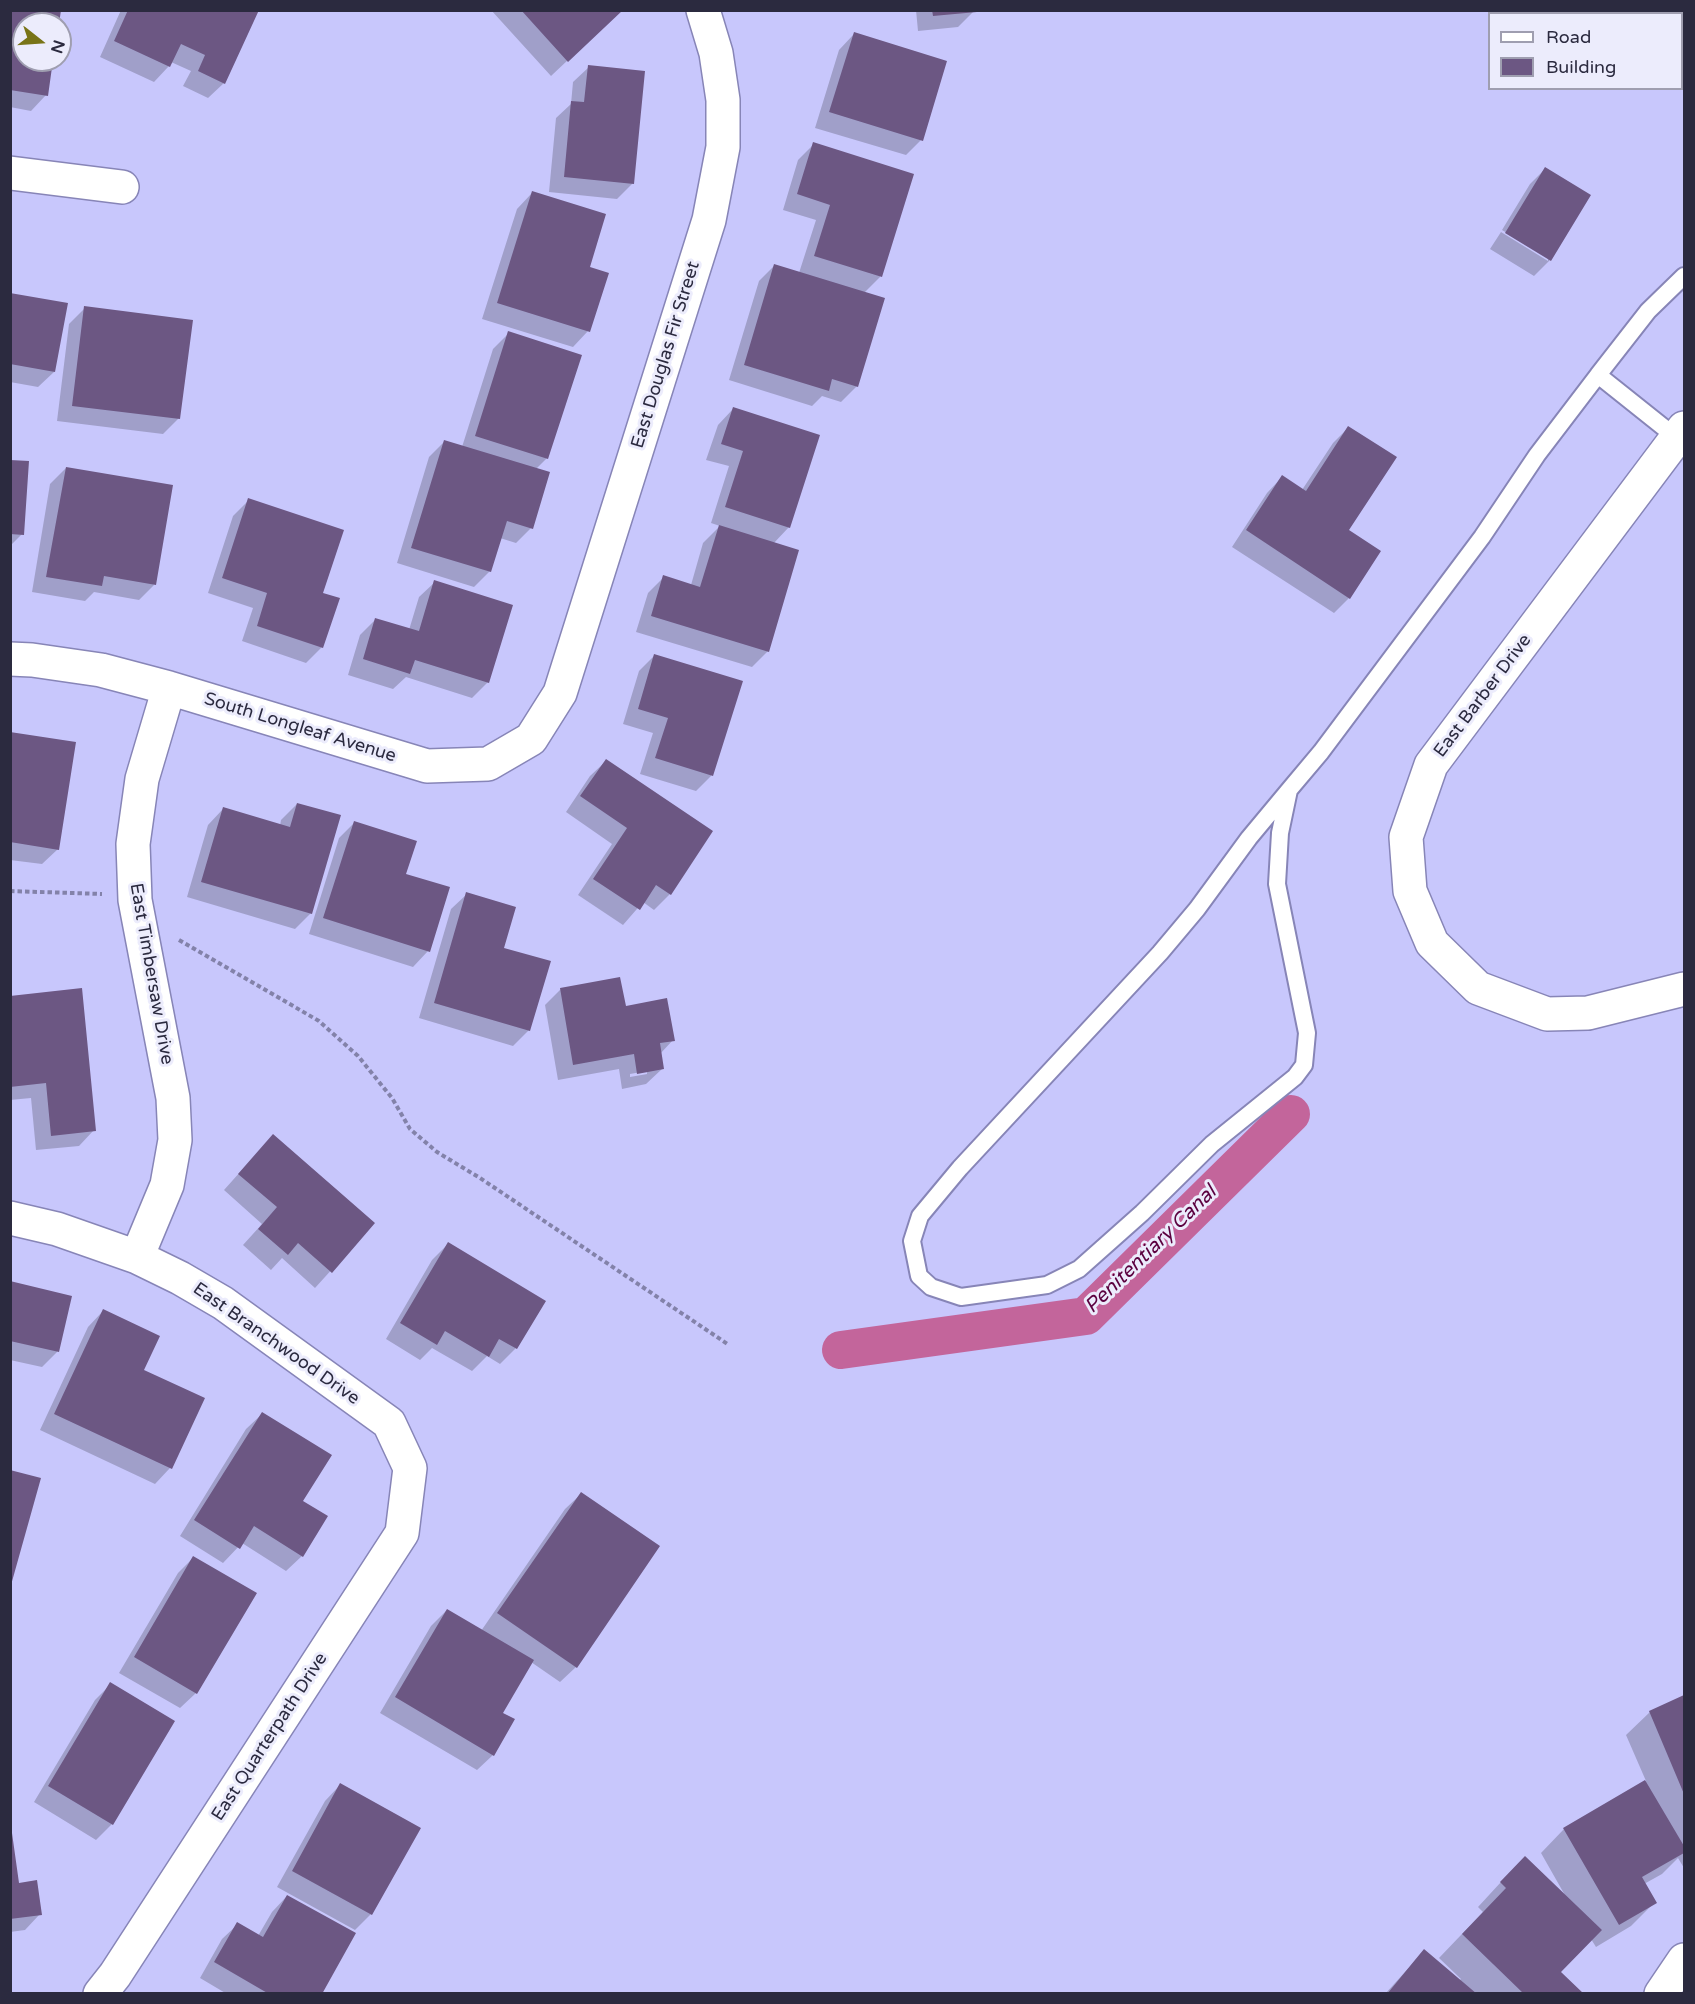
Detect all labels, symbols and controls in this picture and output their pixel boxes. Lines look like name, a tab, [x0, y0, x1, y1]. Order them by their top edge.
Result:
north arrow	[12, 12, 72, 72]
legend	[1488, 12, 1683, 90]
text: Road	[1546, 26, 1591, 48]
text: N	[46, 38, 69, 56]
text: Building	[1546, 56, 1616, 78]
street label: East Douglas Fir Street	[627, 259, 705, 451]
street label: East Barber Drive	[1430, 630, 1536, 762]
street label: South Longleaf Avenue	[201, 688, 399, 768]
street label: East Timbersaw Drive	[124, 882, 178, 1066]
water label: Penitentiary Canal	[1080, 1181, 1222, 1319]
street label: East Branchwood Drive	[188, 1278, 364, 1410]
street label: East Quarterpath Drive	[208, 1649, 332, 1825]

